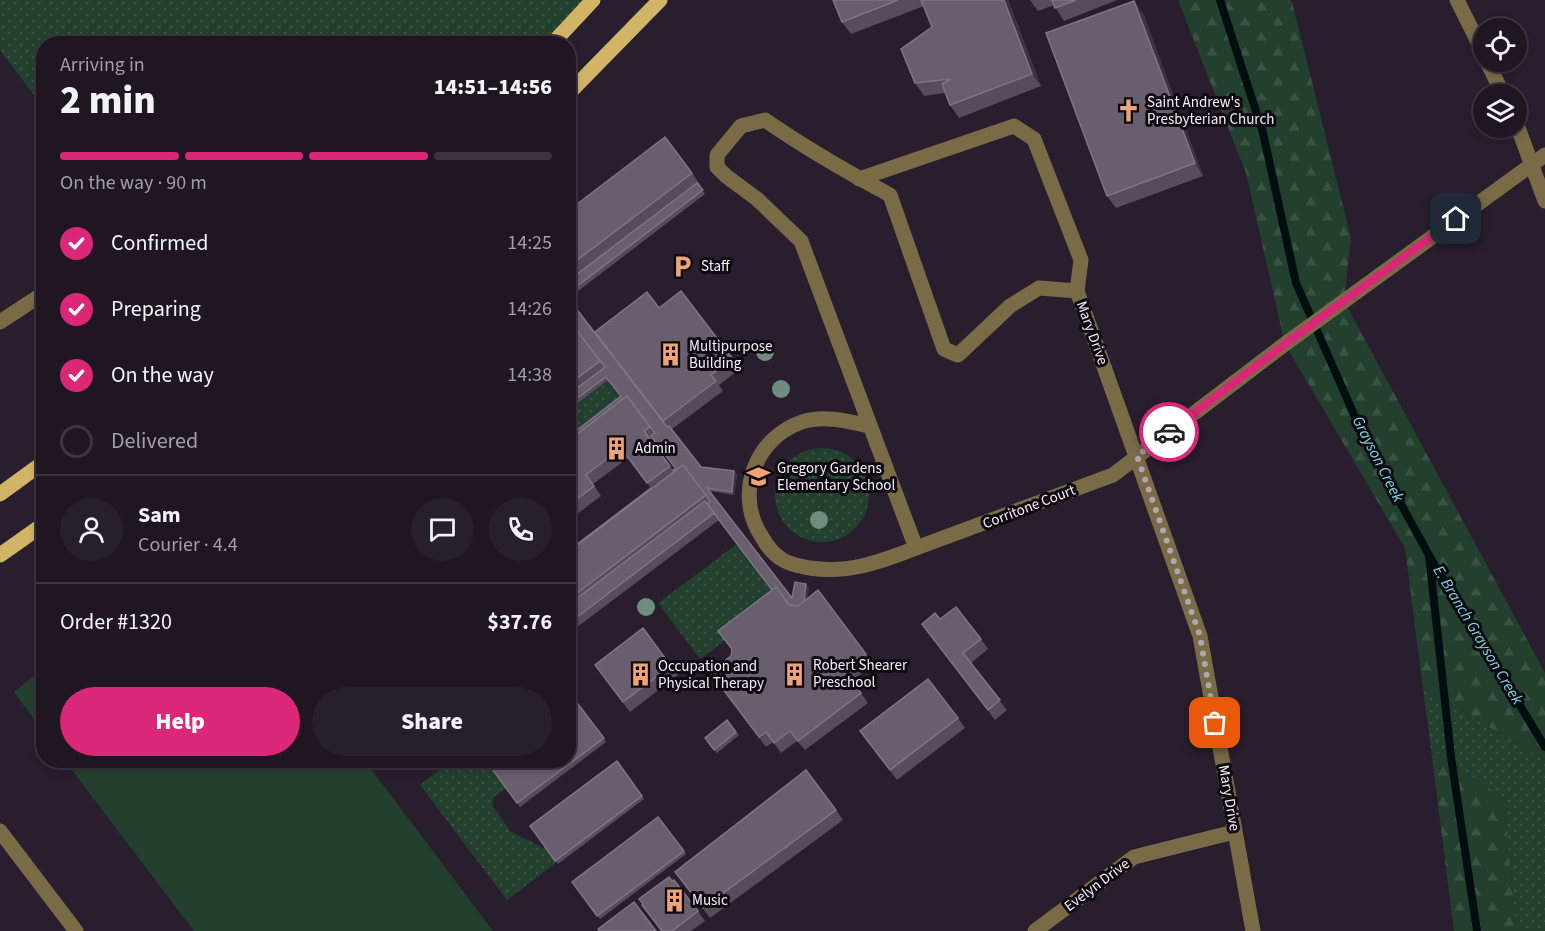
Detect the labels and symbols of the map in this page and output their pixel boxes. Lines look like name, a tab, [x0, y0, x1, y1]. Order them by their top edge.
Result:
place label: Saint Andrew's Presbyterian Church	[1147, 92, 1274, 130]
church icon: Saint Andrew's Presbyterian Church	[1116, 98, 1142, 124]
pin	[1430, 193, 1481, 244]
parking icon: Staff	[670, 253, 696, 279]
place label: Staff	[701, 256, 731, 277]
street label: Mary Drive	[1071, 298, 1113, 368]
place label: Multipurpose Building	[689, 336, 773, 374]
building icon: Multipurpose Building	[658, 342, 684, 368]
courier	[1139, 402, 1199, 462]
water label: Grayson Creek	[1347, 412, 1409, 506]
building icon: Admin	[604, 435, 630, 461]
place label: Admin	[635, 438, 676, 459]
place label: Gregory Gardens Elementary School	[777, 458, 895, 496]
school or university icon: Gregory Gardens Elementary School	[746, 464, 772, 490]
street label: Corritone Court	[980, 480, 1078, 534]
water label: E. Branch Grayson Creek	[1428, 561, 1529, 709]
place label: Robert Shearer Preschool	[813, 655, 908, 693]
place label: Occupation and Physical Therapy	[658, 656, 764, 694]
building icon: Robert Shearer Preschool	[782, 661, 808, 687]
building icon: Occupation and Physical Therapy	[627, 662, 653, 688]
pin	[1189, 697, 1240, 748]
street label: Mary Drive	[1213, 763, 1245, 833]
street label: Evelyn Drive	[1060, 854, 1134, 916]
building icon: Music	[661, 887, 687, 913]
place label: Music	[692, 890, 728, 911]

